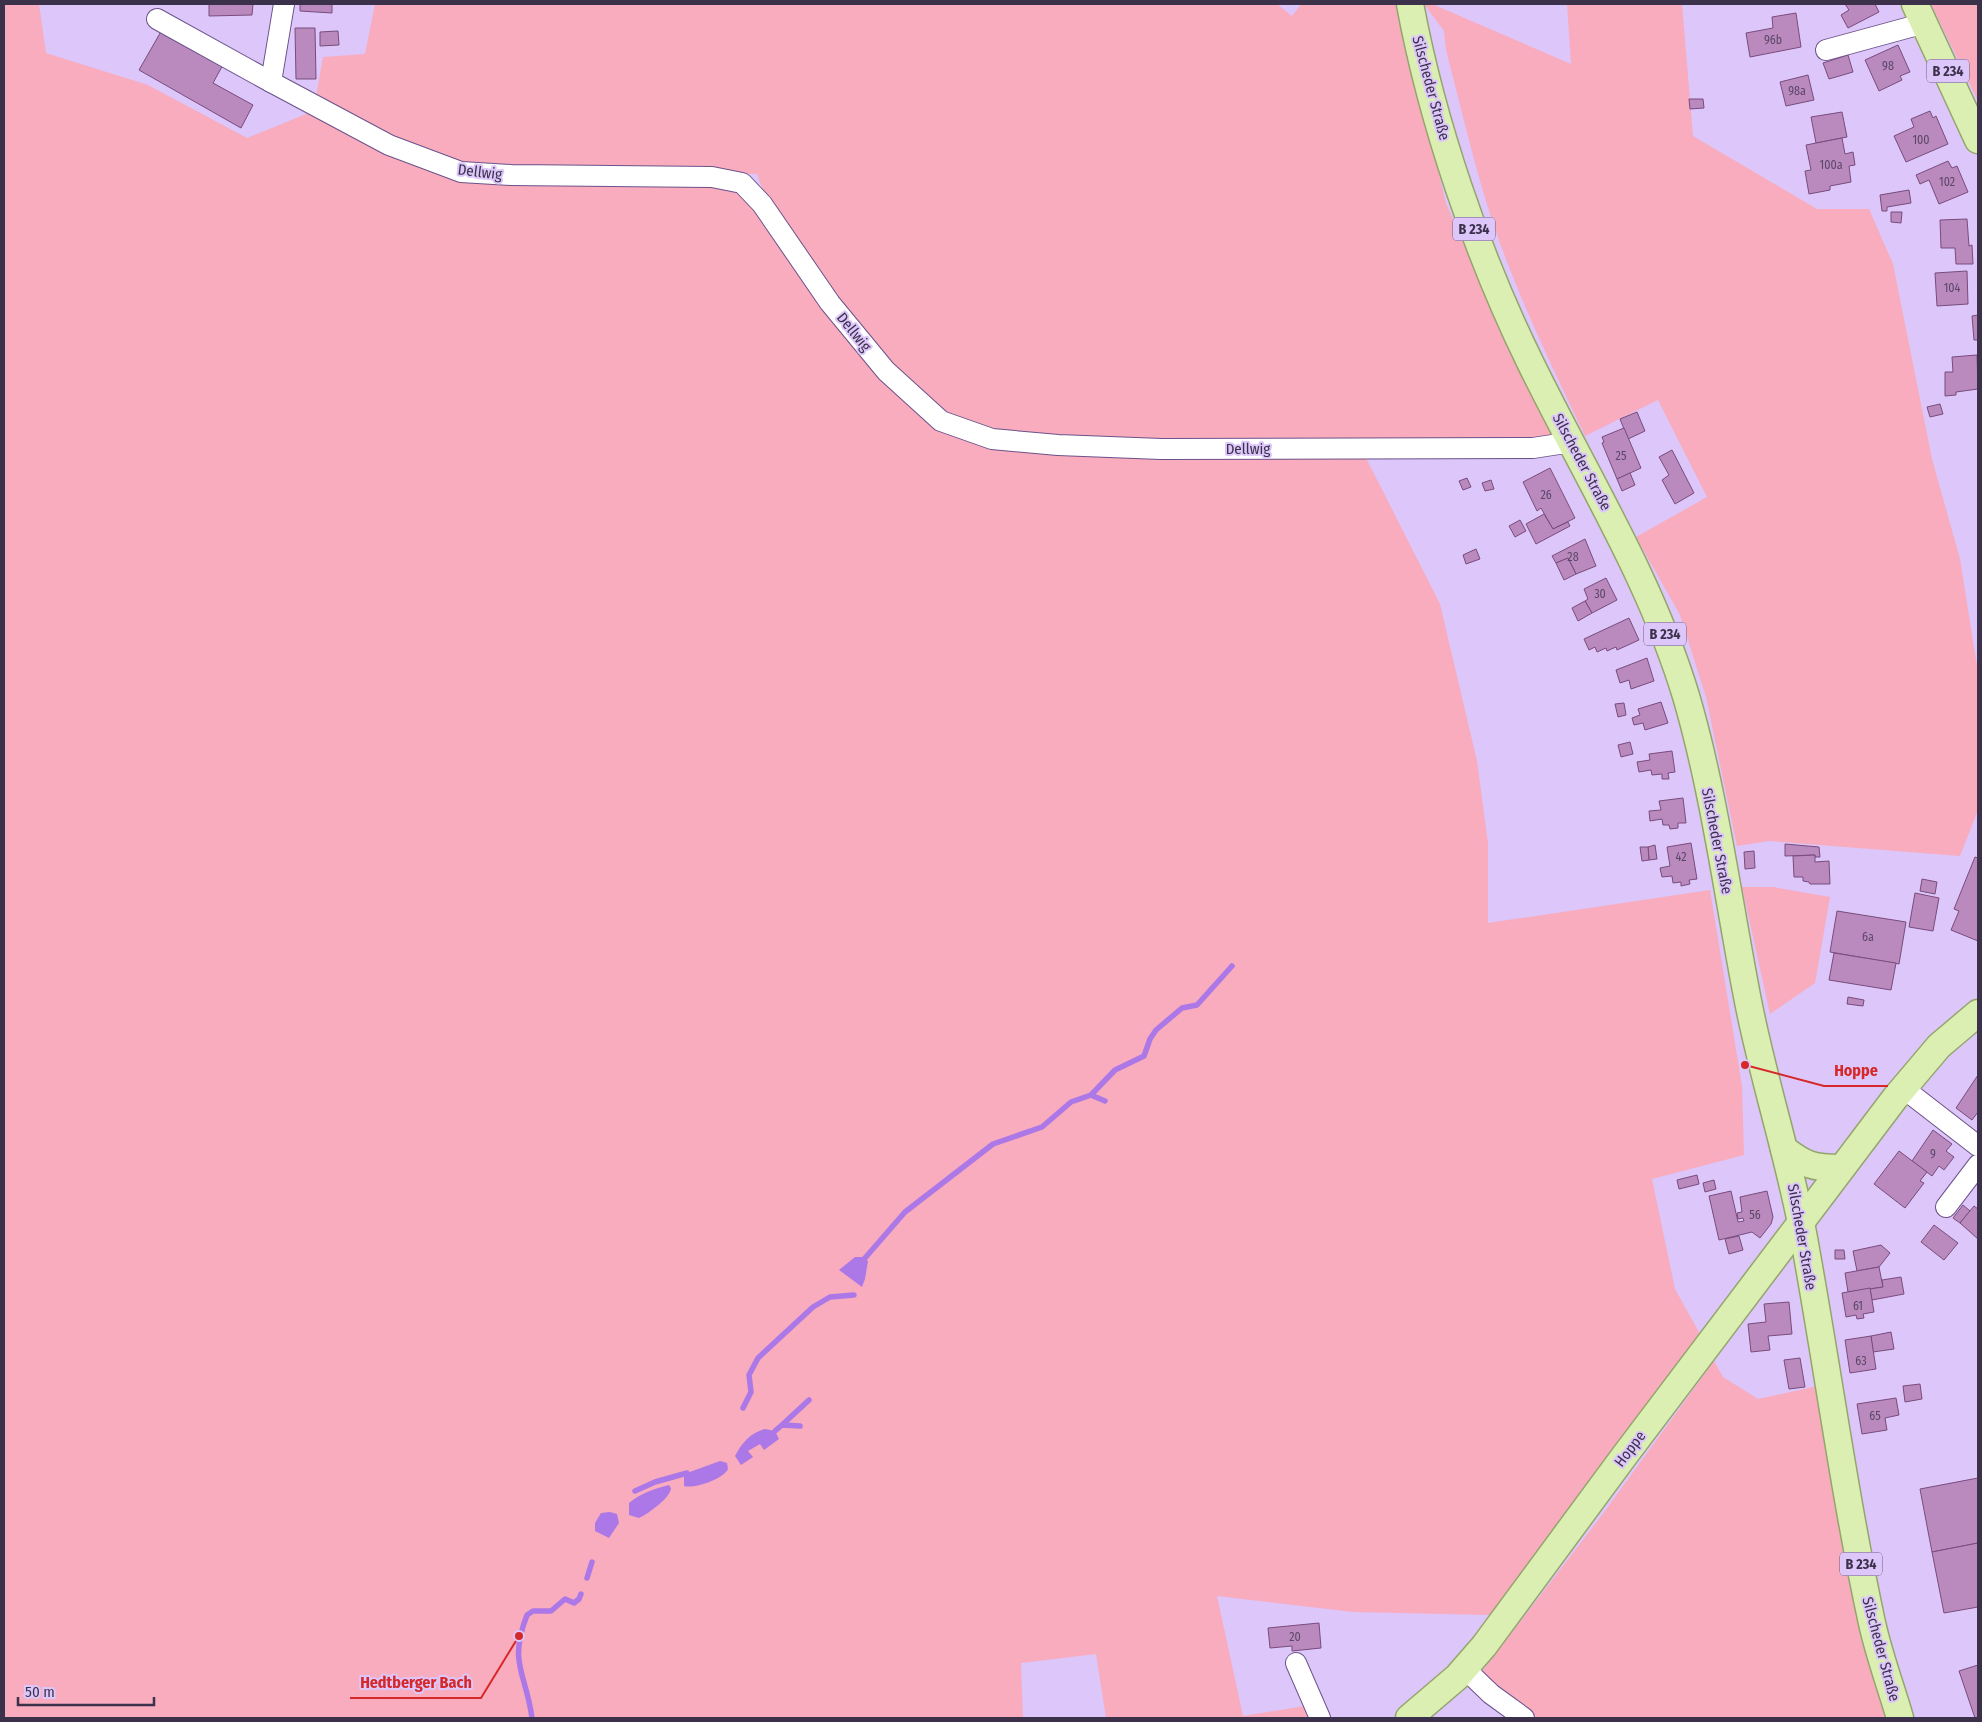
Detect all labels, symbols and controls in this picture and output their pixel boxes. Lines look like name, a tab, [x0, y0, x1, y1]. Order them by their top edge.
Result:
house number: 96b	[1764, 33, 1782, 47]
street label: Silscheder Straße	[1408, 34, 1454, 142]
house number: 98	[1882, 59, 1894, 73]
road number: B 234	[1927, 59, 1969, 82]
house number: 98a	[1788, 84, 1806, 98]
house number: 100	[1912, 133, 1930, 147]
house number: 100a	[1819, 158, 1843, 172]
street label: Dellwig	[457, 160, 503, 184]
house number: 102	[1939, 175, 1955, 189]
road number: B 234	[1453, 218, 1495, 240]
house number: 104	[1944, 281, 1961, 295]
street label: Dellwig	[833, 309, 875, 355]
street label: Silscheder Straße	[1549, 410, 1615, 514]
street label: Dellwig	[1226, 440, 1270, 458]
house number: 25	[1616, 449, 1627, 463]
house number: 26	[1540, 488, 1552, 502]
house number: 28	[1567, 550, 1579, 564]
house number: 30	[1594, 587, 1606, 601]
road number: B 234	[1644, 622, 1686, 646]
street label: Silscheder Straße	[1698, 787, 1736, 895]
house number: 42	[1676, 850, 1686, 864]
house number: 6a	[1862, 930, 1874, 944]
callout: Hoppe	[1824, 1055, 1888, 1086]
text: Hoppe	[1834, 1061, 1878, 1080]
house number: 9	[1930, 1147, 1936, 1161]
street label: Silscheder Straße	[1784, 1183, 1820, 1291]
house number: 56	[1749, 1208, 1761, 1222]
house number: 61	[1853, 1299, 1863, 1313]
house number: 63	[1855, 1354, 1867, 1368]
house number: 65	[1869, 1409, 1881, 1423]
street label: Hoppe	[1611, 1427, 1649, 1471]
road number: B 234	[1840, 1552, 1882, 1576]
street label: Silscheder Straße	[1858, 1595, 1904, 1703]
house number: 20	[1289, 1630, 1301, 1644]
callout: Hedtberger Bach	[350, 1667, 481, 1698]
text: Hedtberger Bach	[360, 1673, 472, 1692]
scale bar	[18, 1674, 154, 1706]
text: 50 m	[25, 1683, 55, 1701]

